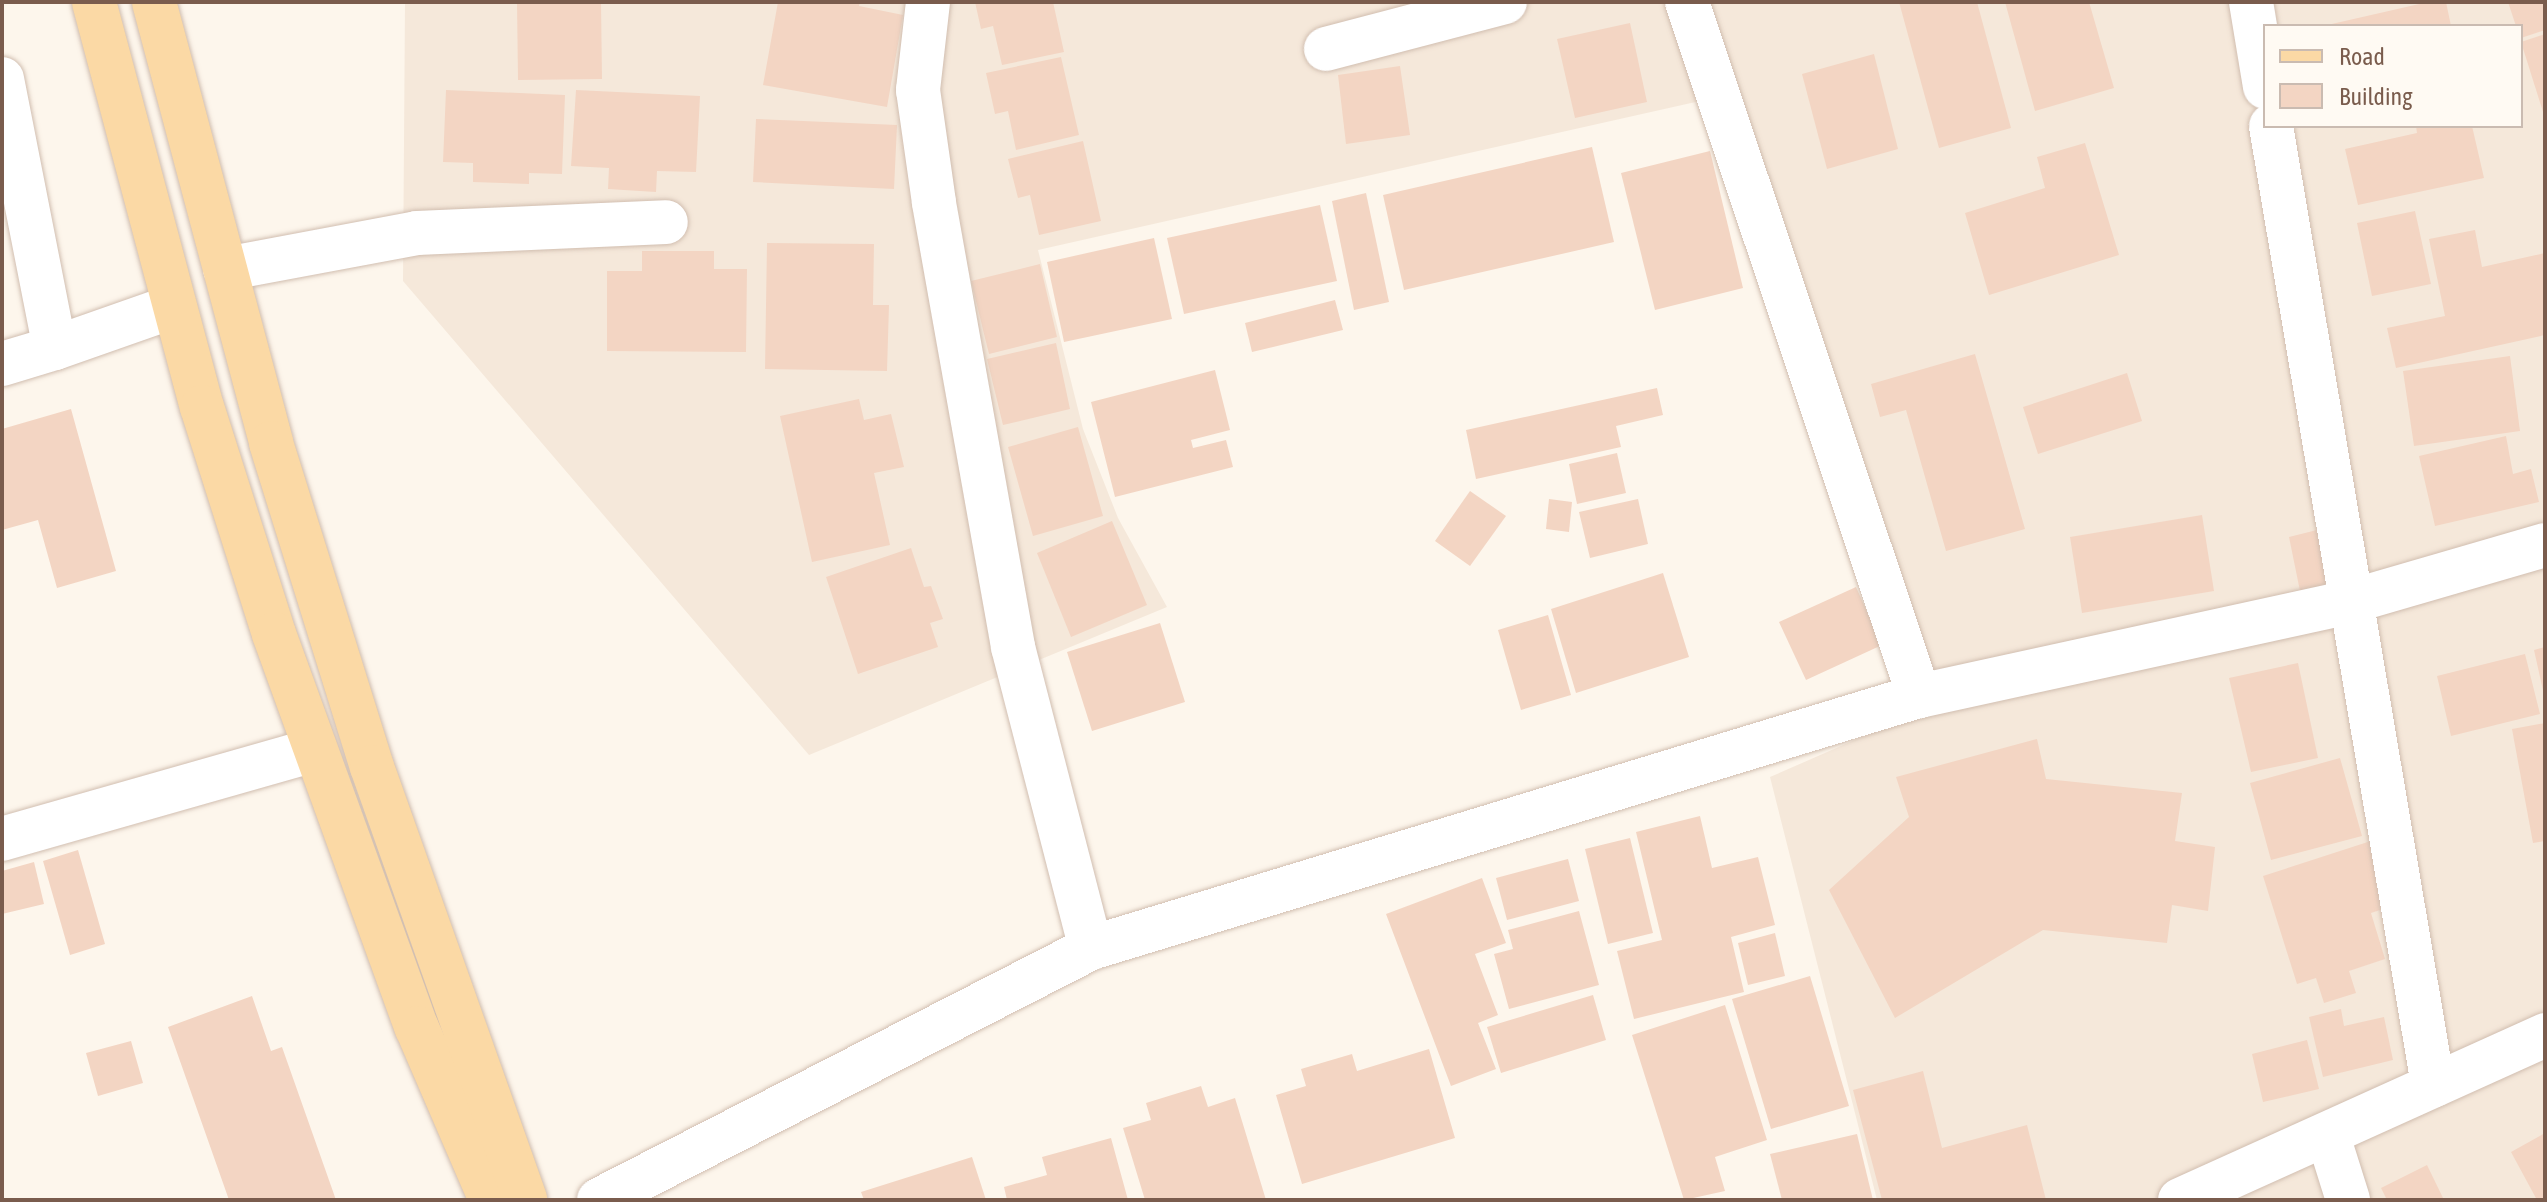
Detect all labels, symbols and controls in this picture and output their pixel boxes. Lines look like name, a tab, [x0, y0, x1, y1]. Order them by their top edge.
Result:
legend	[2263, 24, 2523, 128]
text: Road	[2339, 43, 2385, 70]
text: Building	[2339, 83, 2412, 110]

